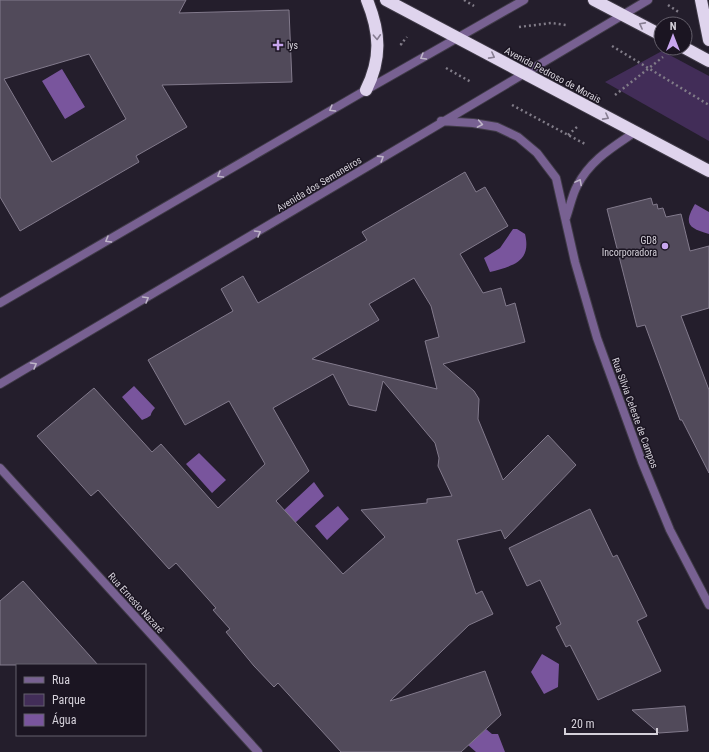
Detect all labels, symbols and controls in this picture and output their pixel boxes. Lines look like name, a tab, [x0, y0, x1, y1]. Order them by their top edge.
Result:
north arrow	[653, 16, 693, 56]
text: N	[670, 20, 677, 33]
one-way arrow	[639, 22, 646, 30]
one-way arrow	[373, 34, 381, 40]
marker: lys	[272, 39, 284, 51]
place label: lys	[287, 40, 298, 51]
street label: Avenida Pedroso de Morais	[503, 45, 603, 105]
one-way arrow	[487, 51, 495, 58]
one-way arrow	[420, 52, 427, 59]
one-way arrow	[329, 105, 336, 112]
one-way arrow	[602, 112, 610, 119]
one-way arrow	[477, 119, 483, 128]
street label: Avenida dos Semaneiros	[275, 154, 364, 214]
one-way arrow	[377, 156, 384, 163]
one-way arrow	[217, 170, 224, 177]
one-way arrow	[575, 179, 582, 186]
one-way arrow	[254, 230, 261, 238]
place label: GD8 Incorporadora	[602, 235, 657, 258]
one-way arrow	[104, 236, 112, 243]
marker: GD8 Incorporadora	[660, 241, 670, 251]
one-way arrow	[142, 296, 149, 303]
street label: Rua Silvia Celeste de Campos	[610, 356, 660, 470]
one-way arrow	[30, 362, 37, 369]
street label: Rua Ernesto Nazaré	[106, 571, 166, 636]
legend	[16, 664, 146, 736]
text: Rua	[52, 673, 70, 687]
text: Parque	[52, 693, 86, 707]
scale bar	[565, 710, 657, 736]
text: Água	[52, 712, 77, 727]
text: 20 m	[571, 717, 595, 731]

